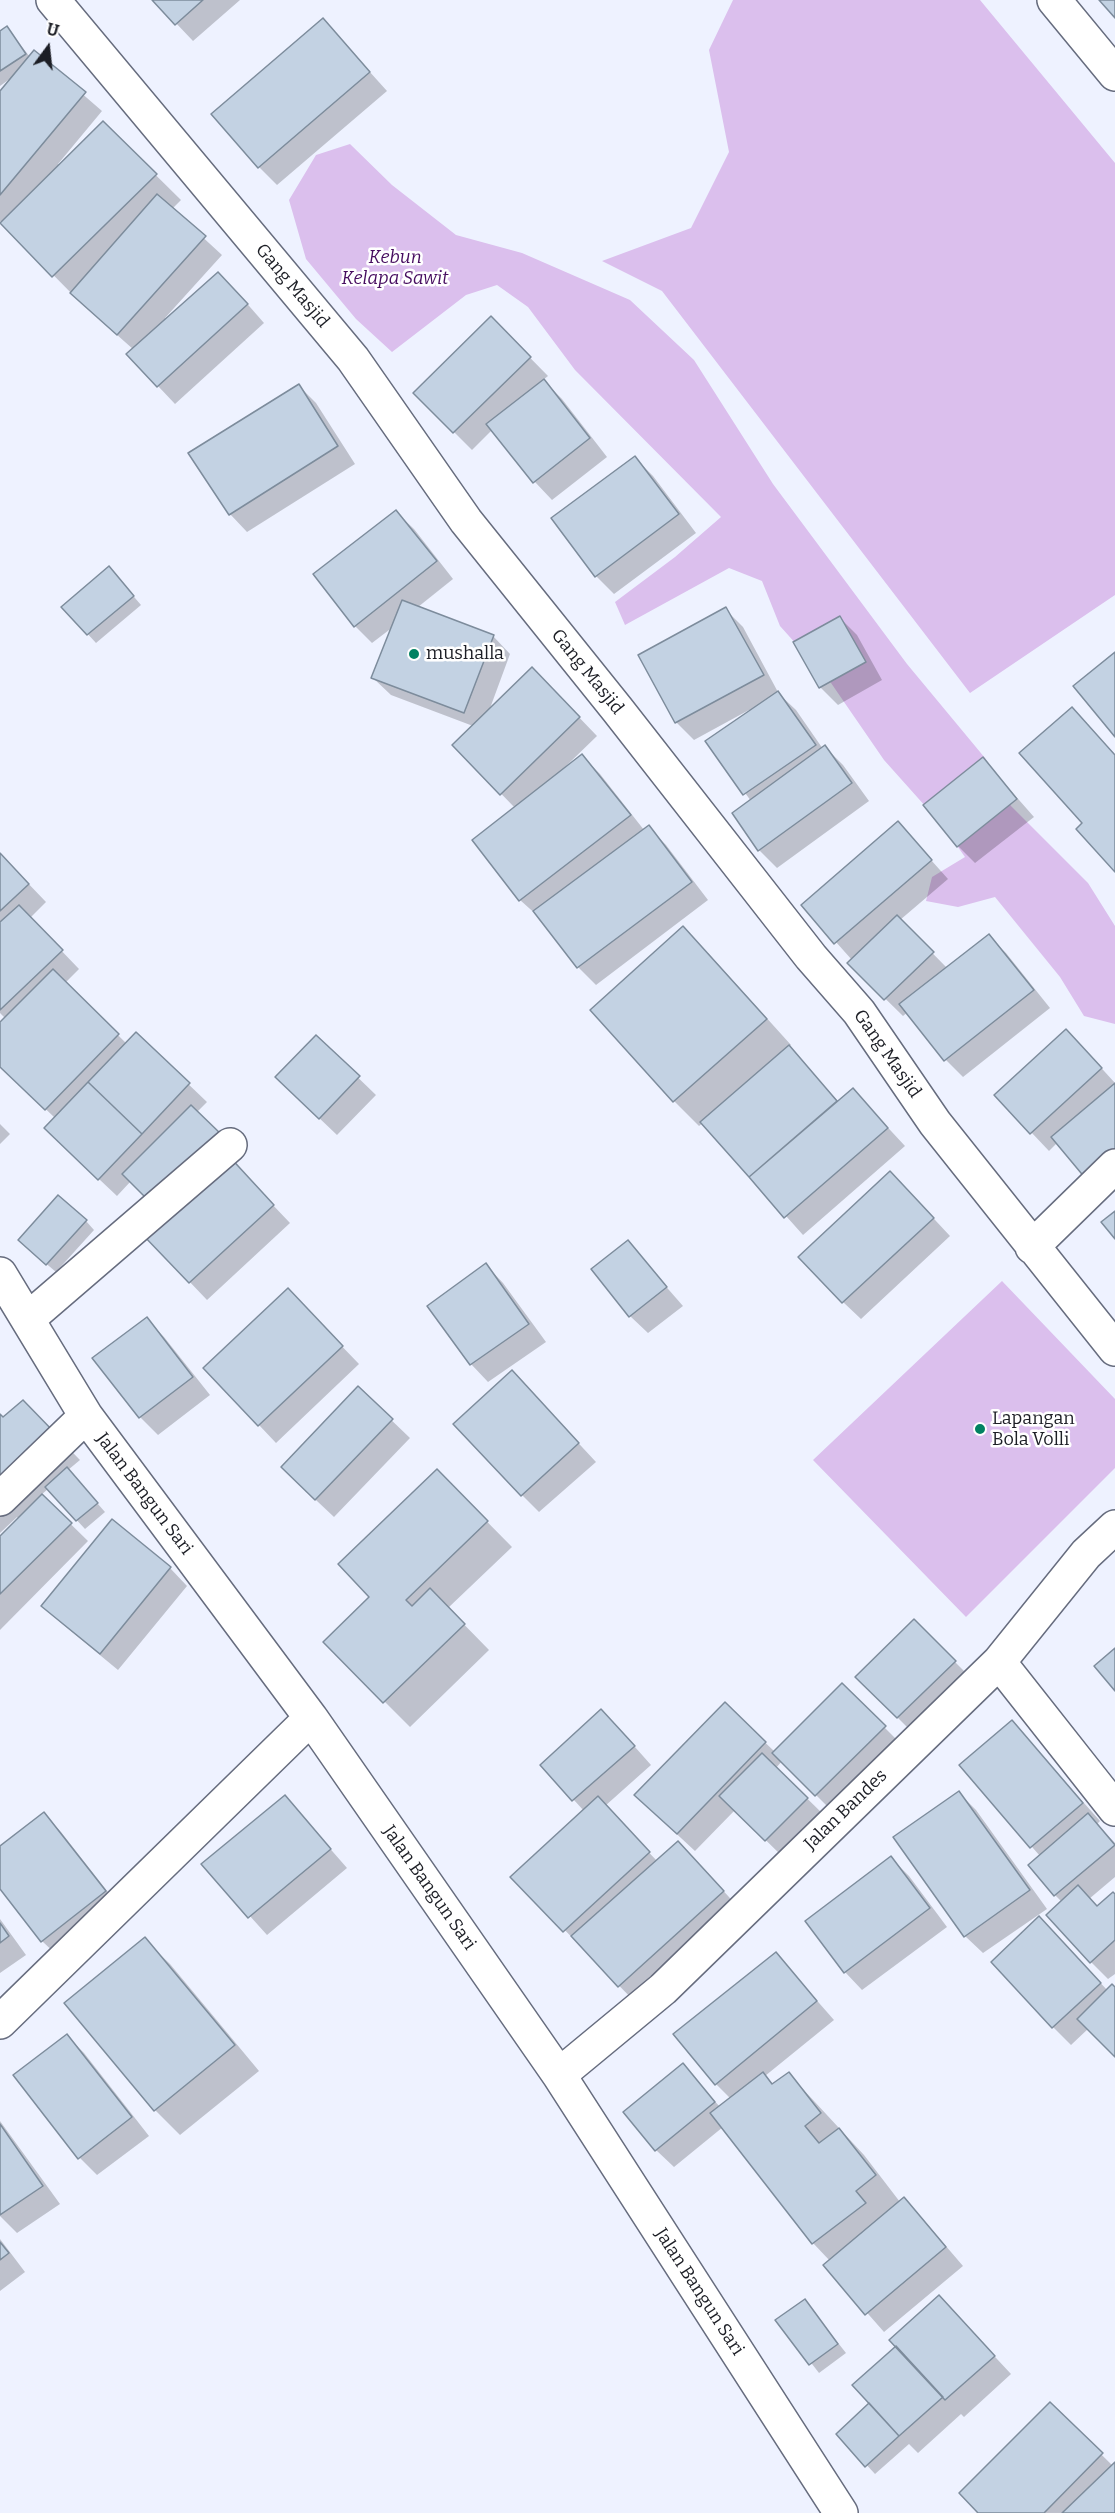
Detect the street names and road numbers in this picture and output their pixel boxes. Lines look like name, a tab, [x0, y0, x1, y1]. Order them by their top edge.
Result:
street label: Gang Masjid	[251, 240, 333, 332]
street label: Gang Masjid	[546, 625, 628, 719]
street label: Gang Masjid	[849, 1006, 925, 1102]
street label: Jalan Bangun Sari	[91, 1429, 197, 1559]
street label: Jalan Bandes	[800, 1765, 892, 1855]
street label: Jalan Bangun Sari	[378, 1822, 480, 1954]
street label: Jalan Bangun Sari	[650, 2224, 748, 2360]

